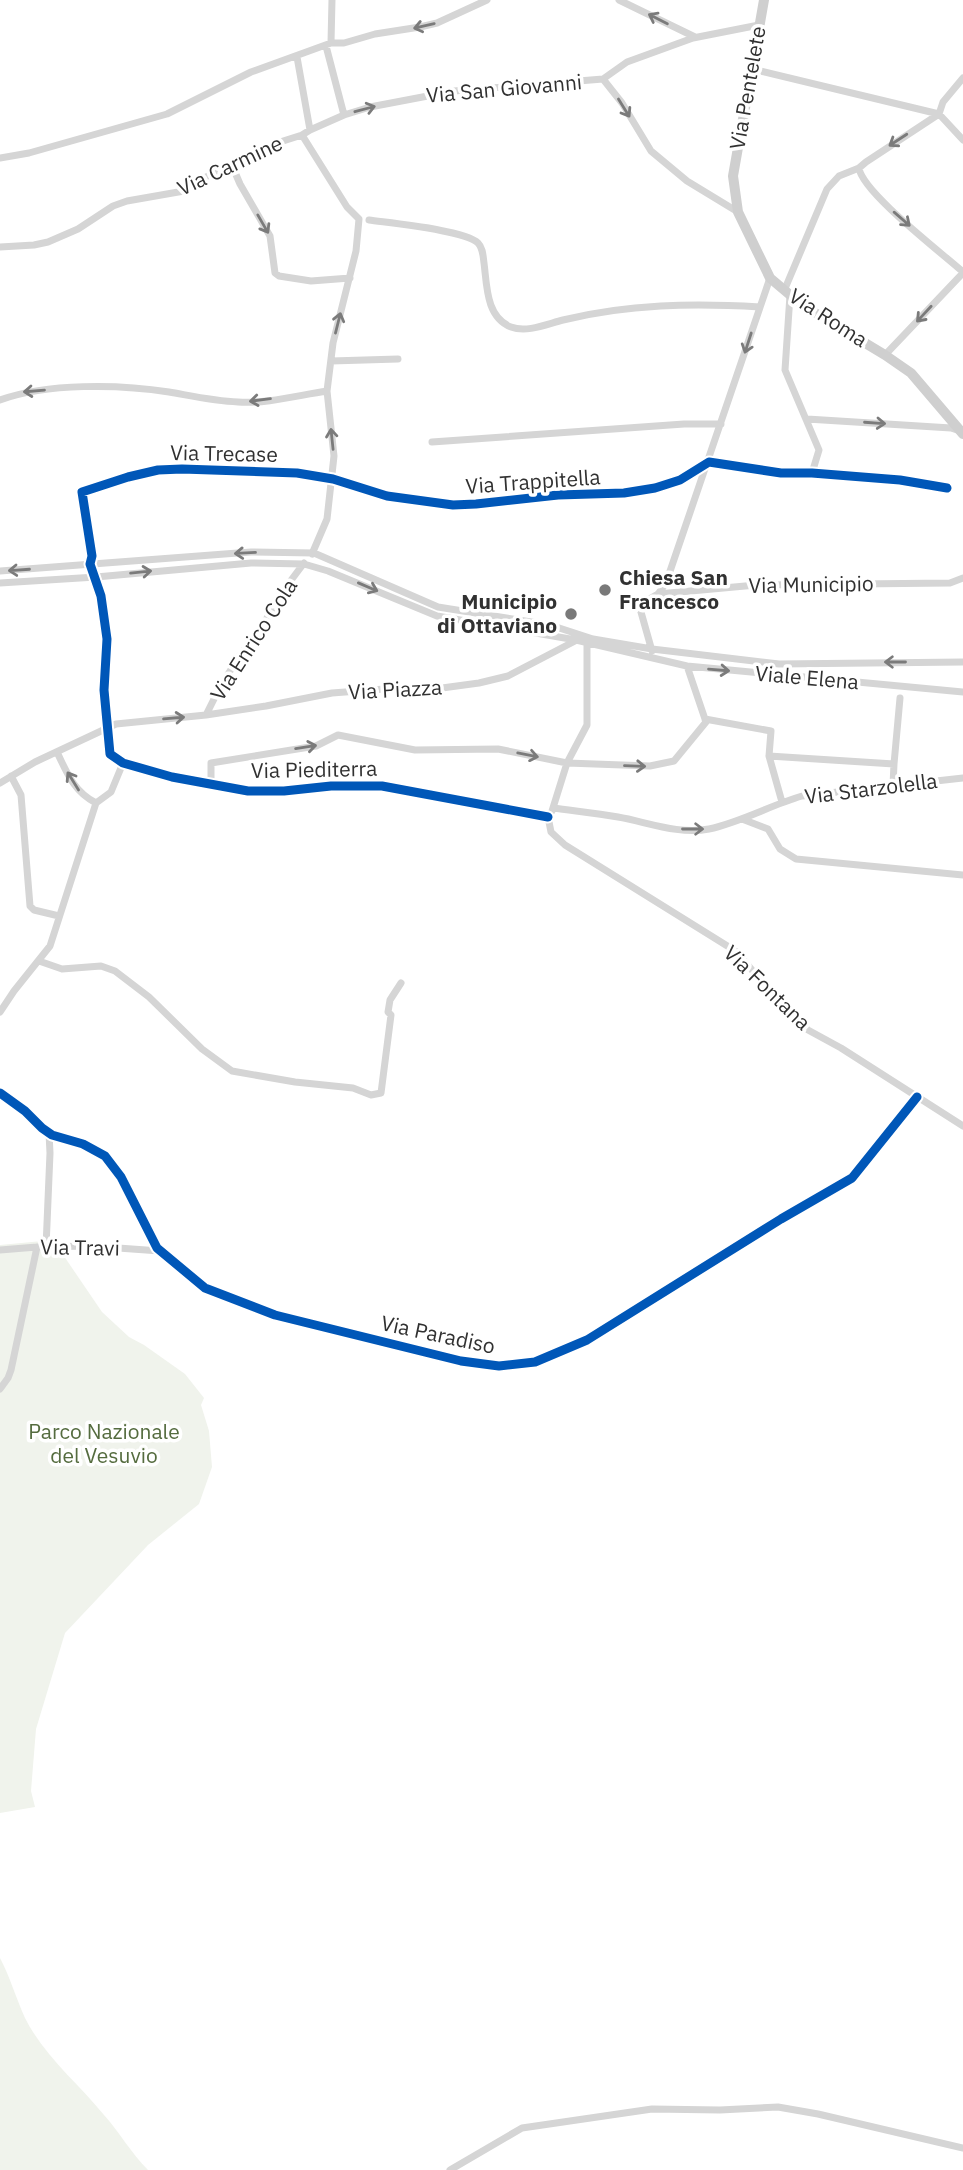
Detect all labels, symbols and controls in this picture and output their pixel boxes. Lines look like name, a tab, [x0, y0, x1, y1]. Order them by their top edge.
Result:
one-way arrow	[648, 11, 669, 25]
one-way arrow	[413, 19, 436, 33]
street label: Via Pentelete	[722, 24, 772, 152]
street label: Via San Giovanni	[425, 67, 583, 109]
one-way arrow	[618, 97, 632, 117]
one-way arrow	[353, 102, 375, 115]
street label: Via Carmine	[172, 128, 287, 202]
one-way arrow	[889, 134, 909, 148]
one-way arrow	[893, 211, 911, 227]
one-way arrow	[256, 213, 270, 233]
street label: Via Roma	[784, 281, 873, 353]
one-way arrow	[916, 305, 932, 323]
one-way arrow	[332, 313, 345, 335]
one-way arrow	[741, 332, 754, 354]
one-way arrow	[23, 385, 46, 398]
one-way arrow	[249, 394, 272, 407]
one-way arrow	[864, 417, 886, 430]
one-way arrow	[325, 428, 338, 450]
street label: Via Trecase	[170, 438, 278, 468]
street label: Via Trappitella	[465, 462, 601, 500]
one-way arrow	[234, 546, 257, 559]
one-way arrow	[7, 563, 30, 576]
place label: Chiesa San Francesco	[619, 563, 728, 615]
one-way arrow	[129, 566, 152, 579]
street label: Via Municipio	[748, 569, 874, 599]
street label: Via Enrico Cola	[203, 573, 303, 706]
one-way arrow	[357, 581, 378, 594]
marker: Chiesa San Francesco	[597, 582, 613, 598]
place label: Municipio di Ottaviano	[437, 587, 557, 639]
marker: Municipio di Ottaviano	[563, 606, 579, 622]
one-way arrow	[884, 655, 907, 669]
street label: Viale Elena	[754, 659, 860, 695]
one-way arrow	[708, 663, 730, 676]
street label: Via Piazza	[347, 673, 443, 705]
one-way arrow	[162, 711, 185, 724]
one-way arrow	[294, 740, 317, 753]
one-way arrow	[516, 749, 539, 762]
street label: Via Piediterra	[250, 754, 377, 784]
one-way arrow	[623, 759, 646, 772]
street label: Via Starzolella	[803, 766, 939, 810]
one-way arrow	[65, 772, 80, 791]
one-way arrow	[681, 822, 704, 836]
street label: Via Fontana	[718, 939, 817, 1036]
street label: Via Travi	[40, 1232, 120, 1262]
street label: Via Paradiso	[378, 1308, 498, 1360]
park label: Parco Nazionale del Vesuvio	[28, 1417, 180, 1469]

